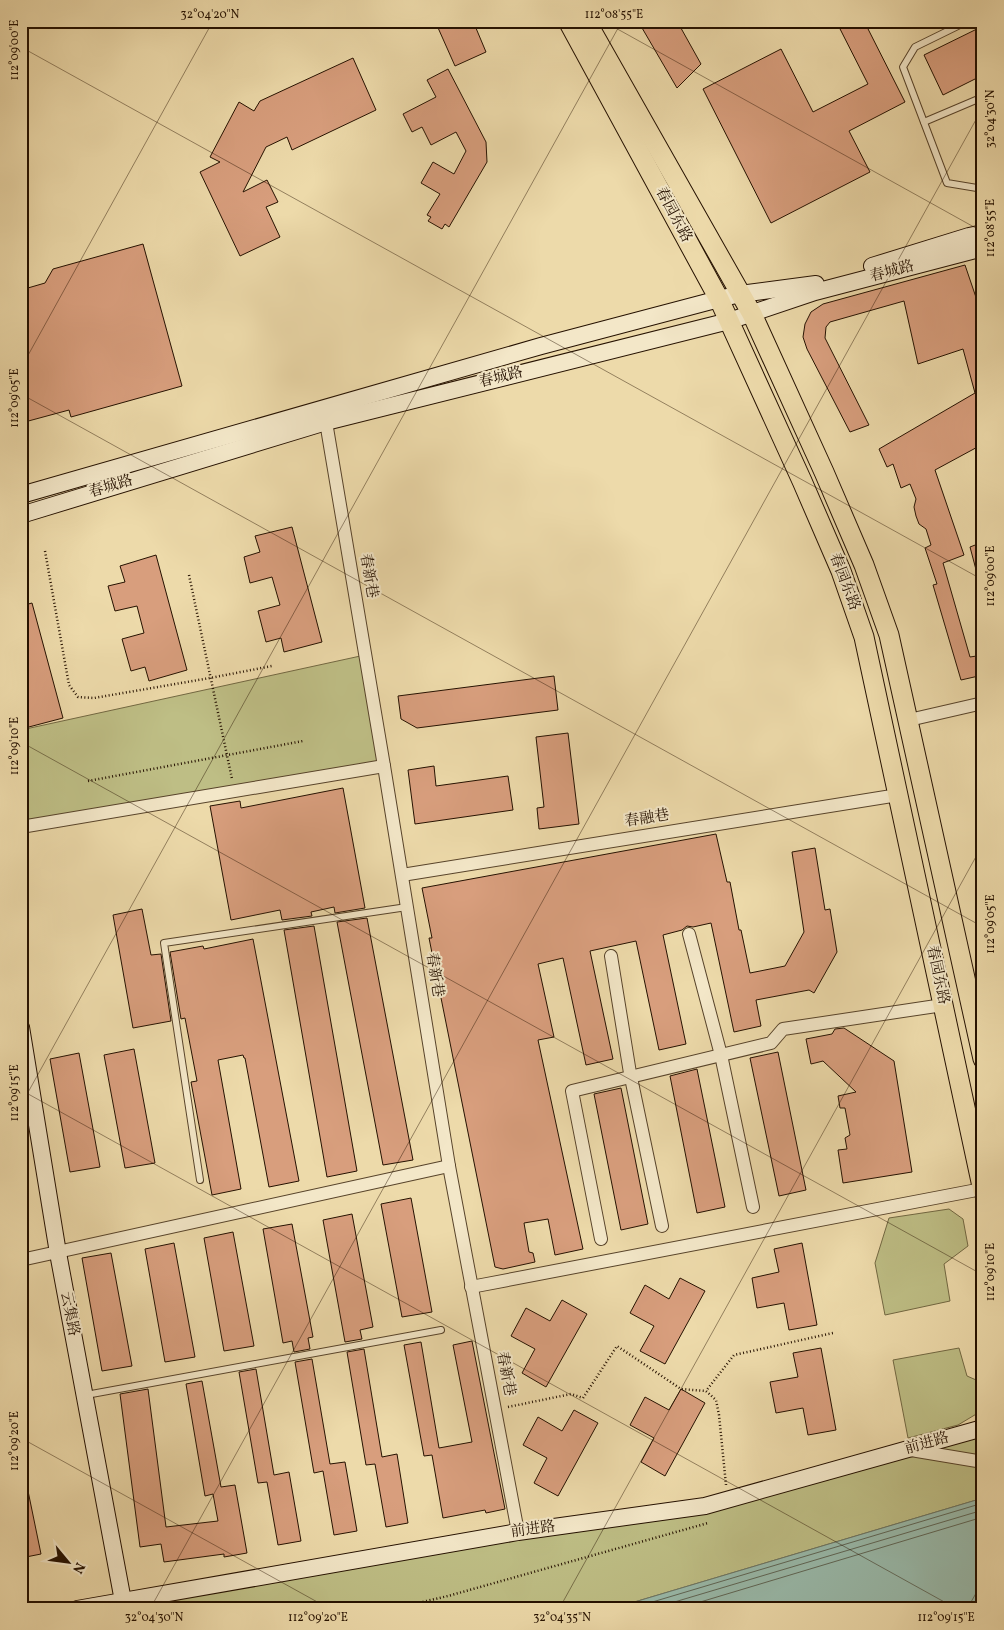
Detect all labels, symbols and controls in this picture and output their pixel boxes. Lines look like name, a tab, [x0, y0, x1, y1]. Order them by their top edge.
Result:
text: 32°04'20"N	[181, 7, 240, 23]
text: 112°08'55"E	[585, 7, 643, 23]
text: 112°09'00"E	[7, 20, 23, 80]
text: 32°04'30"N	[983, 90, 999, 148]
street label: 春园东路	[650, 184, 696, 246]
text: 112°08'55"E	[983, 199, 999, 257]
street label: 春城路	[868, 256, 916, 288]
street label: 春城路	[477, 362, 525, 394]
text: 112°09'05"E	[7, 368, 23, 428]
street label: 春城路	[86, 470, 136, 504]
text: 112°09'00"E	[983, 546, 999, 606]
street label: 春园东路	[823, 550, 865, 614]
street label: 春新巷	[354, 552, 382, 600]
text: 112°09'10"E	[7, 717, 23, 775]
street label: 春融巷	[623, 805, 671, 833]
text: 112°09'05"E	[983, 894, 999, 954]
street label: 春园东路	[920, 943, 954, 1007]
street label: 春新巷	[420, 951, 448, 999]
text: 112°09'15"E	[7, 1064, 23, 1122]
text: 112°09'10"E	[983, 1243, 999, 1301]
street label: 云集路	[54, 1290, 84, 1338]
street label: 春新巷	[490, 1350, 520, 1398]
text: 112°09'20"E	[7, 1411, 23, 1471]
street label: 前进路	[902, 1428, 952, 1460]
street label: 前进路	[509, 1516, 557, 1544]
north arrow	[42, 1538, 92, 1588]
text: N	[67, 1559, 89, 1577]
text: 32°04'30"N	[125, 1610, 183, 1626]
text: 112°09'20"E	[288, 1610, 348, 1626]
text: 32°04'35"N	[533, 1610, 591, 1626]
text: 112°09'15"E	[917, 1610, 975, 1626]

